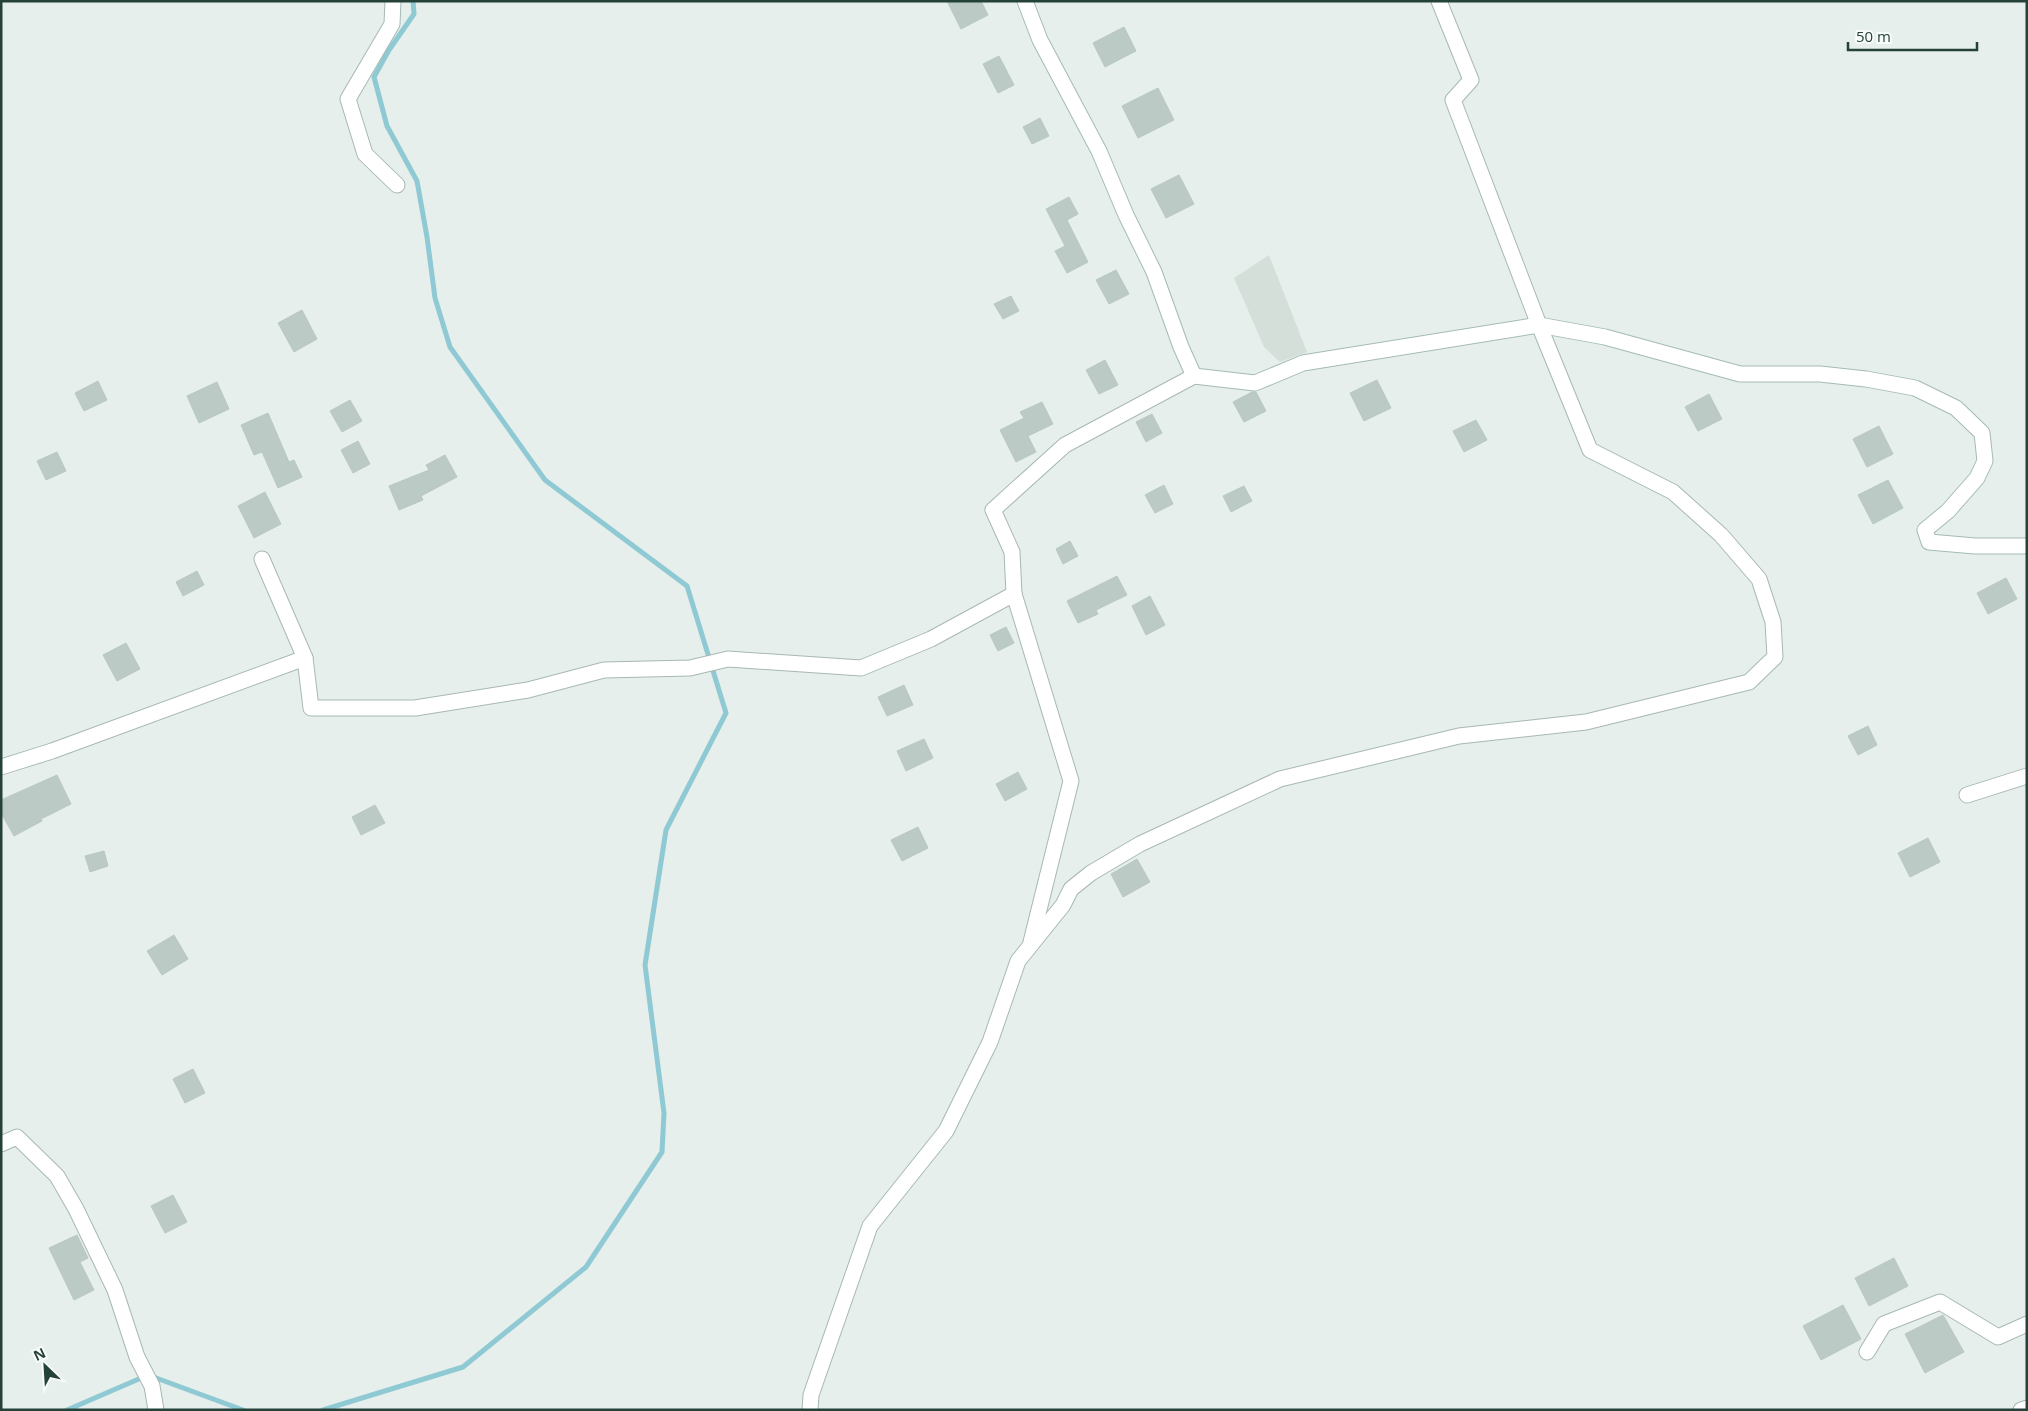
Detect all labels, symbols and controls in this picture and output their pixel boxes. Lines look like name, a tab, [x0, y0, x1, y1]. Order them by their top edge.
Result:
scale bar	[1848, 20, 1977, 52]
text: 50 m	[1856, 26, 1891, 46]
north arrow	[20, 1341, 70, 1391]
text: N	[30, 1343, 48, 1365]

